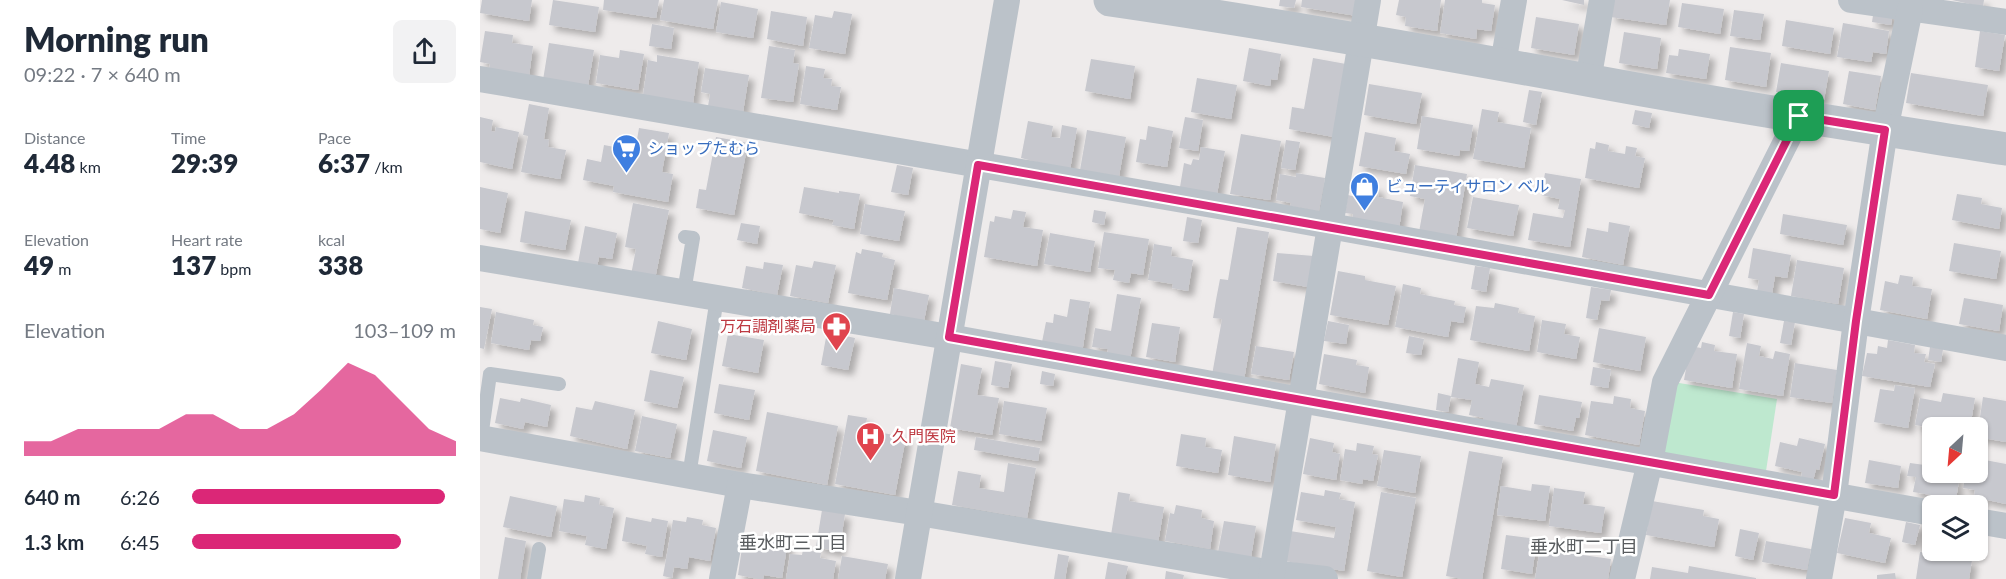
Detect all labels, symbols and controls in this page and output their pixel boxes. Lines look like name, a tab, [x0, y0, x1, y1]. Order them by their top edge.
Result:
text: Morning run	[24, 19, 209, 59]
button: share	[393, 20, 456, 83]
text: 09:22 · 7 × 640 m	[24, 62, 181, 86]
pin	[1773, 90, 1824, 141]
icon: arrive	[1782, 99, 1815, 132]
text: Distance	[24, 128, 85, 147]
text: Time	[171, 128, 206, 147]
text: Pace	[318, 128, 351, 147]
supermarket icon: ショップたむら	[611, 132, 643, 174]
place label: ショップたむら	[648, 138, 760, 157]
text: 4.48	[24, 147, 75, 179]
text: 29:39	[171, 147, 238, 179]
text: 6:37	[318, 147, 370, 179]
text: km	[75, 157, 101, 176]
text: /km	[370, 157, 403, 176]
shop icon: ビューティサロン ベル	[1349, 170, 1381, 212]
place label: ビューティサロン ベル	[1386, 176, 1549, 195]
text: Elevation	[24, 230, 89, 249]
text: Heart rate	[171, 230, 243, 249]
text: kcal	[318, 230, 345, 249]
text: 49	[24, 249, 54, 281]
text: 137	[171, 249, 216, 281]
text: 338	[318, 249, 363, 281]
text: m	[54, 259, 71, 278]
text: bpm	[216, 259, 251, 278]
pharmacy icon: 万石調剤薬局	[821, 310, 853, 352]
place label: 万石調剤薬局	[720, 316, 816, 335]
text: Elevation	[24, 318, 105, 342]
text: 103–109 m	[353, 318, 456, 342]
north arrow	[1922, 417, 1988, 483]
map controls	[1922, 417, 1988, 561]
hospital icon: 久門医院	[855, 420, 887, 462]
place label: 久門医院	[892, 426, 956, 445]
text: 640 m	[24, 485, 80, 509]
text: 6:26	[120, 485, 160, 509]
button: layers	[1922, 495, 1988, 561]
text: 1.3 km	[24, 530, 84, 554]
text: 6:45	[120, 530, 160, 554]
district label: 垂水町三丁目	[739, 531, 847, 553]
district label: 垂水町二丁目	[1530, 535, 1638, 557]

